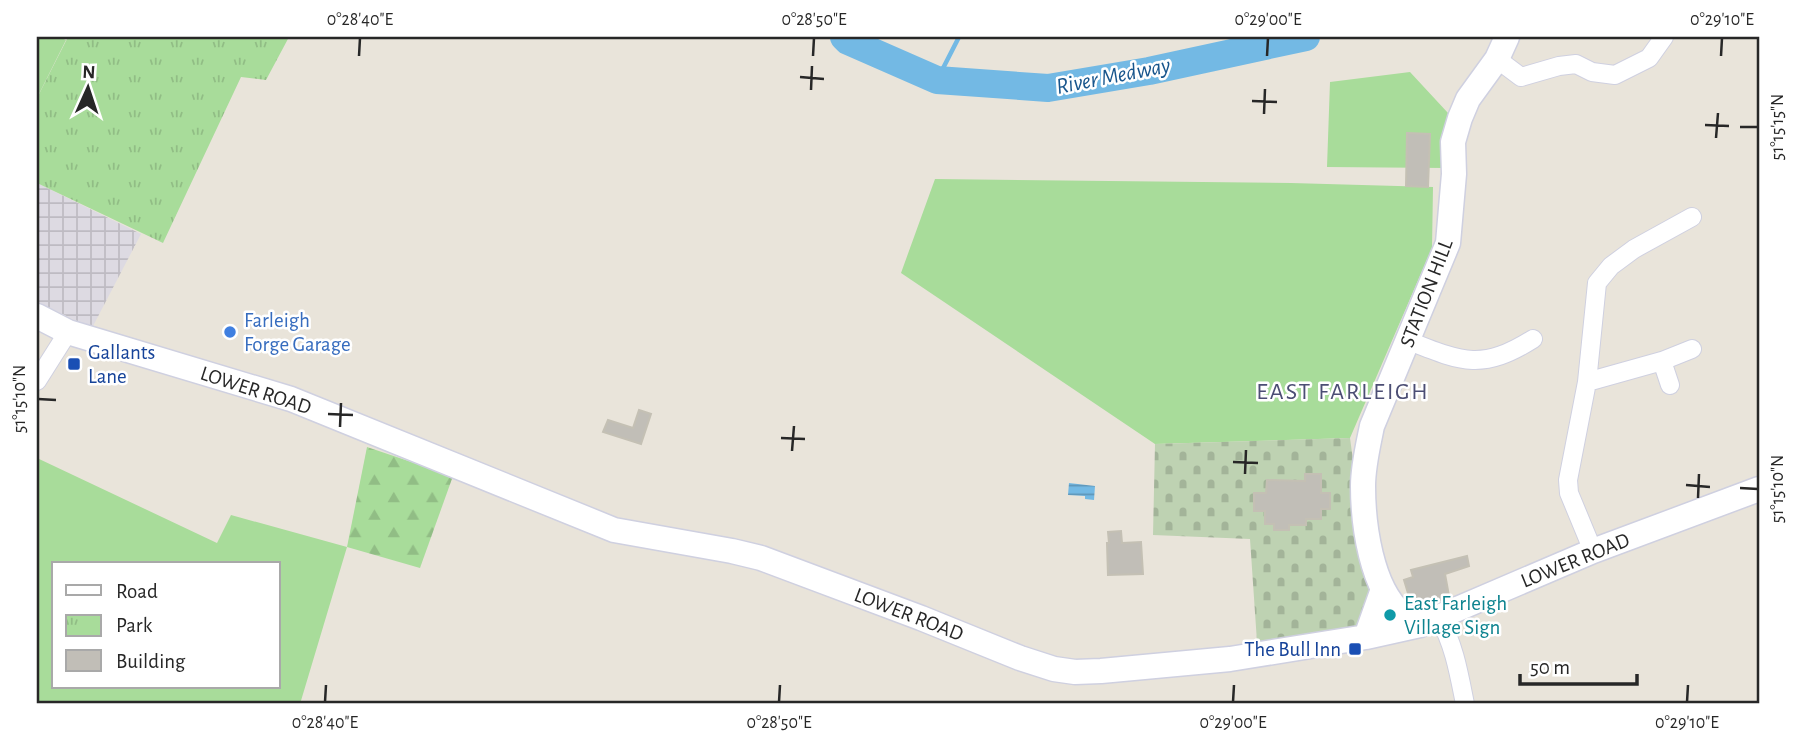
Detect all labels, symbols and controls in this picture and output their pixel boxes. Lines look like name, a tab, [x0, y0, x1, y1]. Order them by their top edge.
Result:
text: 0°28'40"E	[327, 11, 394, 29]
text: 0°28'50"E	[781, 11, 847, 29]
text: 0°29'00"E	[1234, 11, 1302, 29]
text: 0°29'10"E	[1690, 11, 1754, 29]
north arrow	[52, 52, 122, 122]
water label: River Medway	[1054, 54, 1173, 99]
text: N	[82, 63, 96, 82]
text: 51°15'15"N	[1769, 94, 1787, 160]
street label: STATION HILL	[1396, 236, 1457, 350]
place label: Farleigh Forge Garage	[244, 310, 351, 355]
marker: Farleigh Forge Garage	[222, 324, 238, 340]
place label: Gallants Lane	[88, 342, 155, 387]
marker: Gallants Lane	[66, 356, 82, 372]
street label: LOWER ROAD	[198, 363, 314, 418]
text: 51°15'10"N	[11, 365, 29, 433]
district label: EAST FARLEIGH	[1256, 380, 1430, 404]
text: 51°15'10"N	[1769, 455, 1787, 523]
street label: LOWER ROAD	[1518, 529, 1633, 592]
legend	[52, 562, 280, 688]
text: Road	[116, 581, 158, 602]
street label: LOWER ROAD	[851, 584, 966, 645]
place label: East Farleigh Village Sign	[1404, 593, 1507, 638]
marker: East Farleigh Village Sign	[1382, 607, 1398, 623]
text: Park	[116, 615, 153, 636]
place label: The Bull Inn	[1244, 639, 1341, 660]
marker: The Bull Inn	[1347, 641, 1363, 657]
scale bar	[1520, 643, 1637, 687]
text: Building	[116, 651, 186, 672]
text: 50 m	[1530, 657, 1570, 678]
text: 0°28'40"E	[292, 714, 359, 732]
text: 0°28'50"E	[746, 714, 812, 732]
text: 0°29'00"E	[1199, 714, 1267, 732]
text: 0°29'10"E	[1655, 714, 1719, 732]

